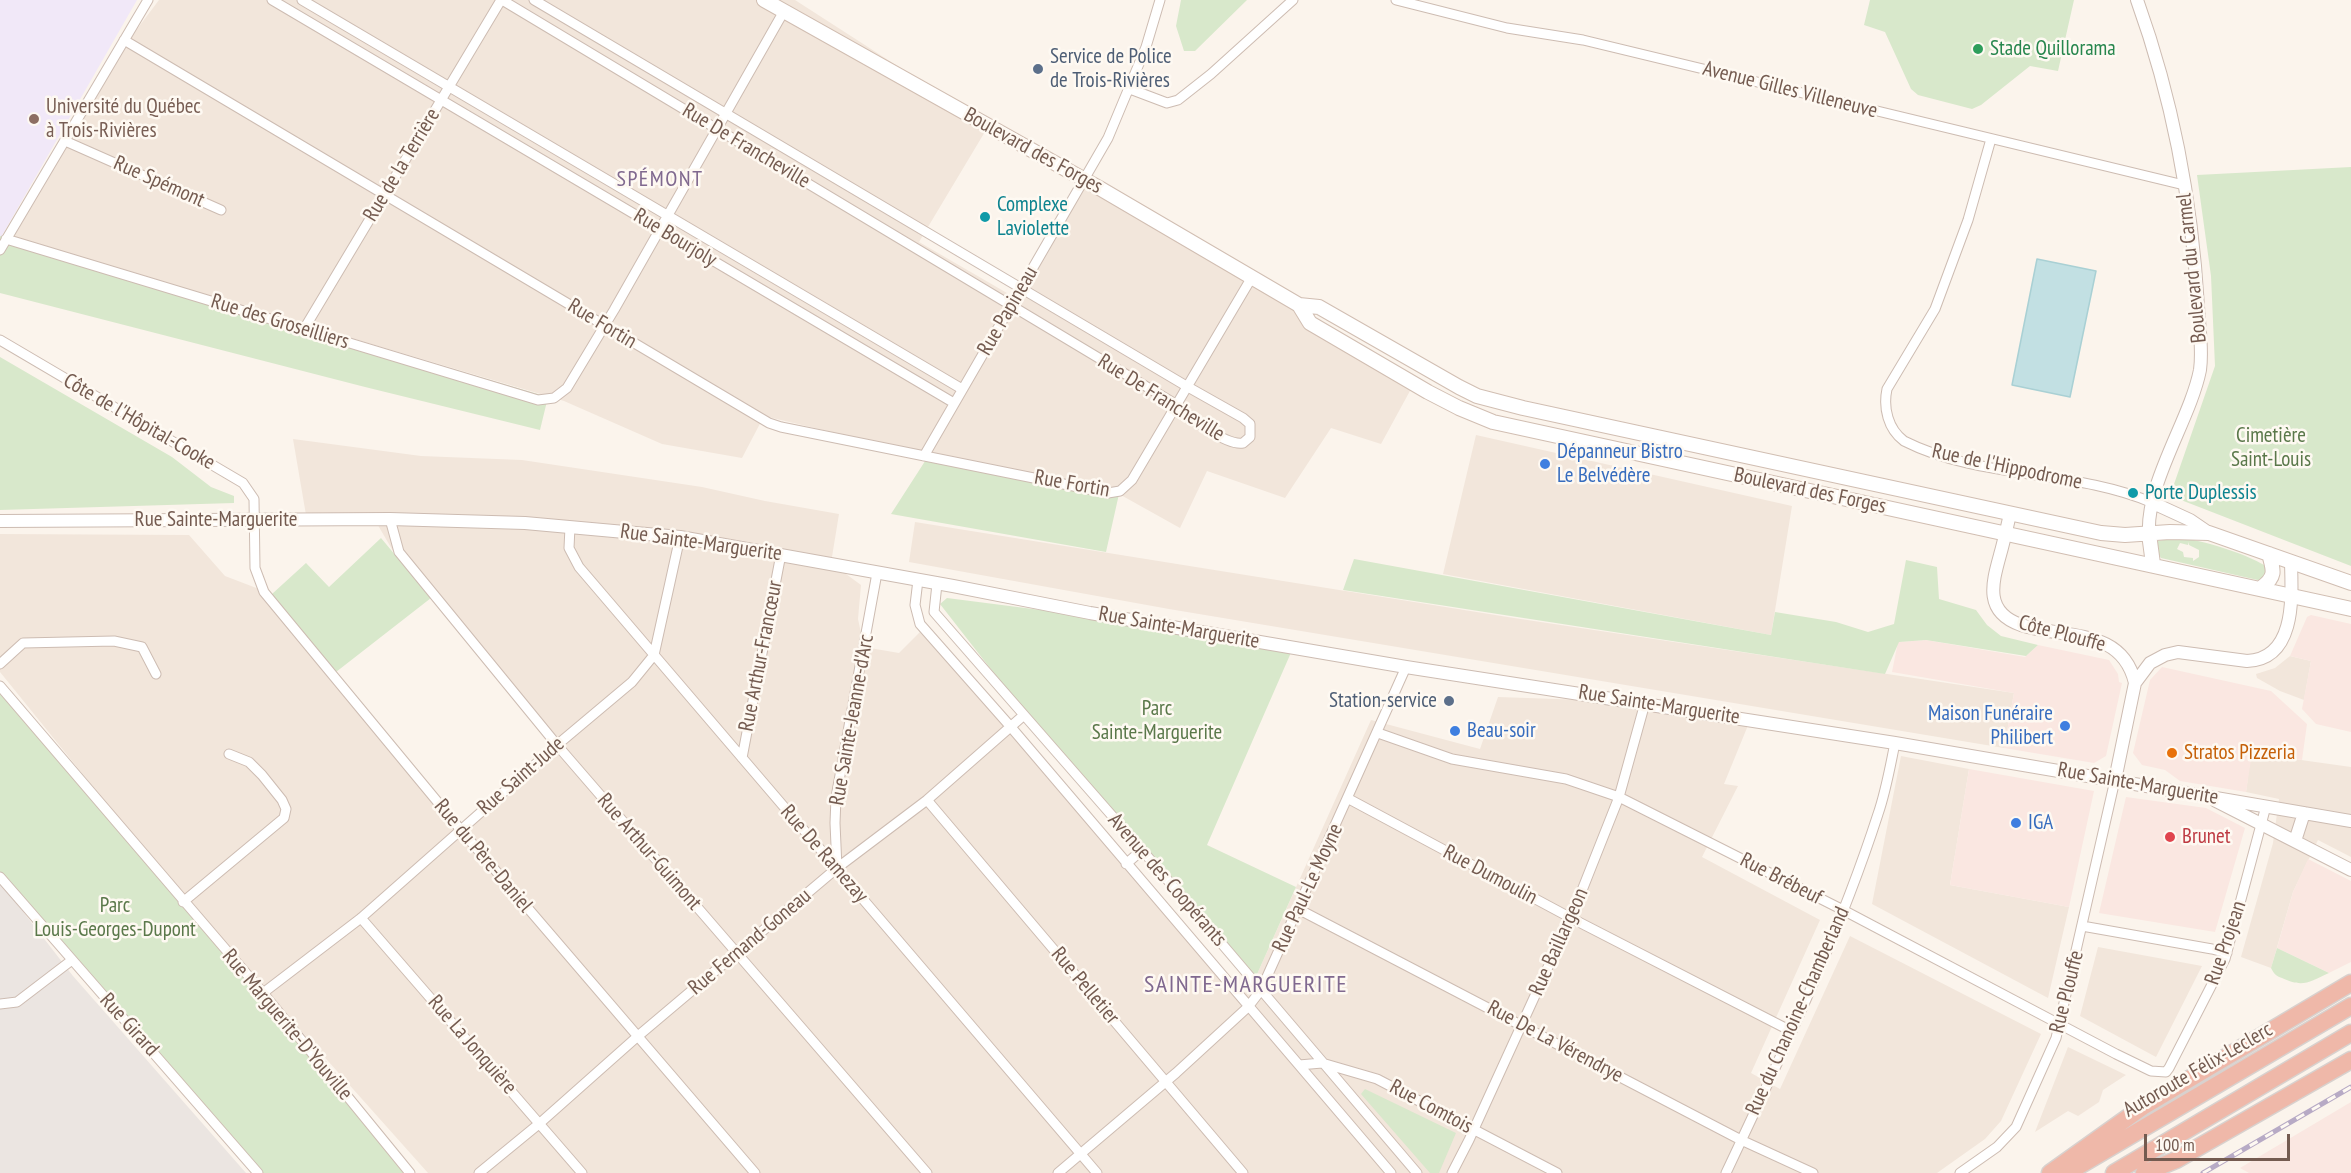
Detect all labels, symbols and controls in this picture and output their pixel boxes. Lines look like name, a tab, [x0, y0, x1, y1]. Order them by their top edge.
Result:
place label: Stade Quillorama	[1990, 36, 2116, 62]
marker: Stade Quillorama	[1971, 42, 1985, 56]
place label: Service de Police de Trois-Rivières	[1050, 44, 1172, 94]
street label: Avenue Gilles Villeneuve	[1700, 56, 1880, 124]
marker: Service de Police de Trois-Rivières	[1031, 62, 1045, 76]
place label: Université du Québec à Trois-Rivières	[46, 94, 201, 144]
street label: Rue De Francheville	[677, 98, 815, 194]
street label: Boulevard des Forges	[959, 102, 1107, 200]
street label: Rue de la Terrière	[358, 104, 446, 226]
marker: Université du Québec à Trois-Rivières	[27, 112, 41, 126]
street label: Rue Spémont	[110, 151, 208, 213]
district label: SPÉMONT	[616, 167, 704, 193]
place label: Complexe Laviolette	[997, 192, 1069, 242]
street label: Boulevard du Carmel	[2172, 192, 2212, 344]
street label: Rue Bourjoly	[629, 203, 721, 273]
marker: Complexe Laviolette	[978, 210, 992, 224]
street label: Rue Papineau	[972, 262, 1044, 360]
street label: Rue des Groseilliers	[208, 289, 352, 355]
street label: Rue Fortin	[563, 294, 641, 354]
street label: Rue De Francheville	[1093, 349, 1229, 447]
street label: Côte de l'Hôpital-Cooke	[59, 368, 219, 476]
park label: Cimetière Saint-Louis	[2231, 423, 2311, 473]
place label: Dépanneur Bistro Le Belvédère	[1557, 439, 1683, 489]
street label: Rue de l'Hippodrome	[1930, 439, 2084, 495]
marker: Dépanneur Bistro Le Belvédère	[1538, 457, 1552, 471]
street label: Boulevard des Forges	[1732, 463, 1888, 519]
street label: Rue Fortin	[1032, 465, 1112, 503]
place label: Porte Duplessis	[2145, 480, 2257, 506]
marker: Porte Duplessis	[2126, 486, 2140, 500]
street label: Rue Sainte-Marguerite	[135, 507, 297, 533]
street label: Rue Sainte-Marguerite	[619, 519, 783, 567]
street label: Rue Arthur-Francœur	[734, 578, 788, 734]
street label: Rue Sainte-Marguerite	[1097, 601, 1261, 655]
street label: Côte Plouffe	[2016, 610, 2108, 658]
street label: Rue Sainte-Jeanne-d'Arc	[825, 633, 879, 807]
street label: Rue Sainte-Marguerite	[1577, 680, 1741, 730]
place label: Station-service	[1329, 688, 1437, 714]
marker: Station-service	[1442, 694, 1456, 708]
park label: Parc Sainte-Marguerite	[1092, 696, 1222, 746]
place label: Maison Funéraire Philibert	[1928, 701, 2053, 751]
place label: Beau-soir	[1467, 718, 1536, 744]
marker: Maison Funéraire Philibert	[2058, 719, 2072, 733]
marker: Beau-soir	[1448, 724, 1462, 738]
street label: Rue Saint-Jude	[472, 731, 570, 821]
place label: Stratos Pizzeria	[2184, 740, 2295, 766]
marker: Stratos Pizzeria	[2165, 746, 2179, 760]
street label: Rue Sainte-Marguerite	[2056, 757, 2220, 811]
street label: Rue Arthur-Guimont	[592, 789, 706, 915]
street label: Rue du Père-Daniel	[428, 794, 538, 918]
street label: Rue De Ramezay	[775, 800, 873, 908]
street label: Avenue des Coopérants	[1102, 808, 1232, 952]
place label: IGA	[2028, 810, 2053, 836]
marker: IGA	[2009, 816, 2023, 830]
street label: Rue Paul-Le Moyne	[1267, 820, 1349, 956]
place label: Brunet	[2182, 824, 2230, 850]
marker: Brunet	[2163, 830, 2177, 844]
street label: Rue Dumoulin	[1439, 840, 1541, 910]
street label: Rue Brébeuf	[1736, 848, 1826, 910]
street label: Rue Fernand-Goneau	[684, 883, 816, 1001]
street label: Rue Baillargeon	[1524, 884, 1594, 1000]
park label: Parc Louis-Georges-Dupont	[34, 893, 196, 943]
street label: Rue Projean	[2200, 898, 2252, 988]
street label: Rue du Chanoine-Chamberland	[1741, 903, 1855, 1119]
street label: Rue Pelletier	[1045, 942, 1125, 1030]
street label: Rue Marguerite-D'Youville	[216, 944, 358, 1106]
street label: Rue Plouffe	[2045, 948, 2089, 1036]
district label: SAINTE-MARGUERITE	[1144, 971, 1348, 999]
street label: Rue Girard	[94, 988, 164, 1062]
street label: Rue La Jonquière	[422, 990, 522, 1100]
street label: Rue De La Vérendrye	[1483, 996, 1627, 1088]
street label: Autoroute Félix-Leclerc	[2119, 1017, 2277, 1123]
street label: Rue Comtois	[1385, 1075, 1477, 1139]
scale bar	[2147, 1122, 2292, 1160]
text: 100 m	[2155, 1133, 2195, 1156]

